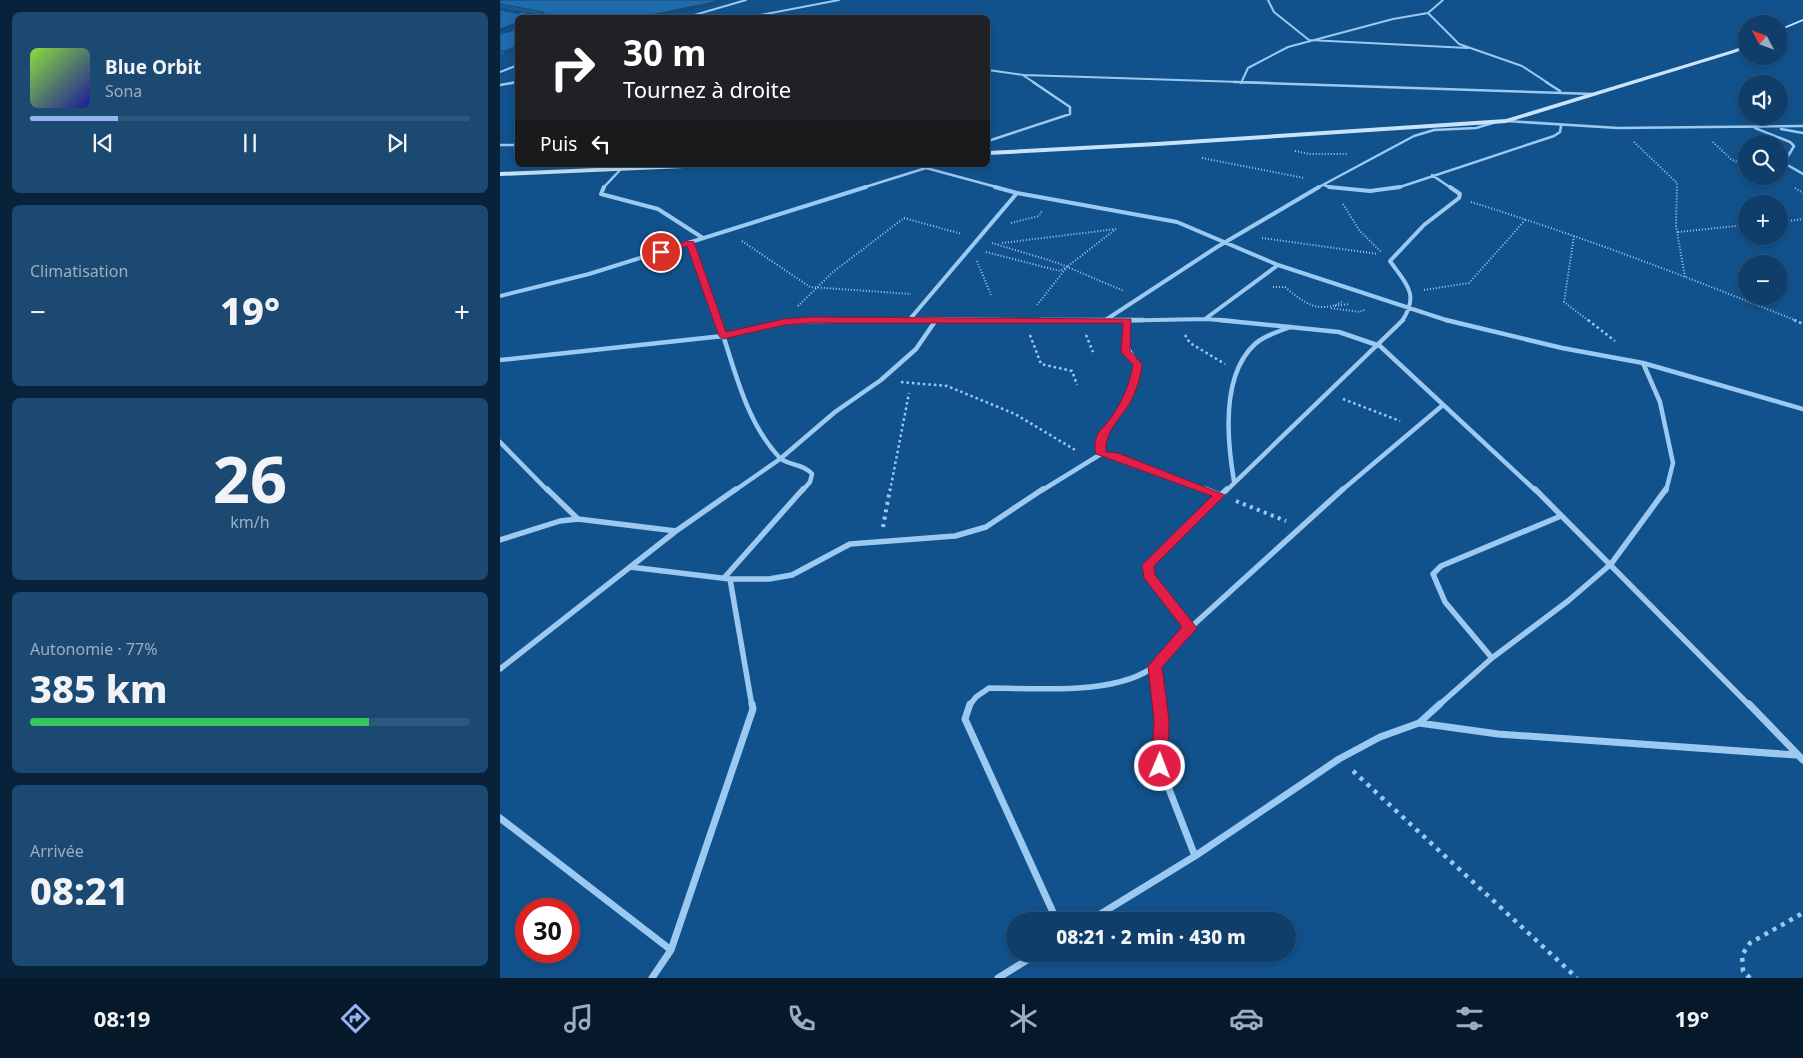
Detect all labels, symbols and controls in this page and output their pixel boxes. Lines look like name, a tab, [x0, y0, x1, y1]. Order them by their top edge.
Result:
north arrow	[1738, 15, 1788, 65]
map controls	[1738, 15, 1788, 305]
text: 30 m	[623, 29, 706, 76]
icon: right	[540, 35, 605, 100]
text: Blue Orbit	[105, 54, 201, 80]
text: Tournez à droite	[623, 74, 791, 104]
button: sound	[1738, 75, 1788, 125]
text: Sona	[105, 80, 142, 102]
icon: previous	[89, 129, 117, 157]
icon: pause	[236, 129, 264, 157]
icon: next	[383, 129, 411, 157]
icon: left	[587, 130, 615, 158]
text: Puis	[540, 131, 577, 157]
button: search	[1738, 135, 1788, 185]
button: +	[1738, 195, 1788, 245]
pin	[640, 231, 682, 273]
icon: arrive	[647, 238, 675, 266]
button: −	[1738, 255, 1788, 305]
text: Climatisation	[30, 260, 128, 282]
text: 19°	[220, 284, 280, 336]
text: −	[30, 292, 46, 330]
text: +	[454, 292, 470, 330]
text: 26	[213, 434, 287, 522]
text: km/h	[230, 511, 270, 533]
text: Autonomie · 77%	[30, 638, 157, 660]
text: 385 km	[30, 662, 168, 714]
position arrow	[1133, 739, 1185, 791]
text: Arrivée	[30, 840, 84, 862]
text: 08:21	[30, 864, 129, 916]
speed limit sign: 30	[515, 898, 580, 963]
text: 08:21 · 2 min · 430 m	[1056, 924, 1246, 950]
icon: directions	[338, 1001, 373, 1036]
icon: music	[561, 1001, 596, 1036]
icon: phone	[784, 1001, 819, 1036]
icon: climate	[1006, 1001, 1041, 1036]
icon: car	[1229, 1001, 1264, 1036]
icon: filters	[1452, 1001, 1487, 1036]
text: 08:19	[94, 1003, 150, 1033]
text: 19°	[1675, 1003, 1709, 1033]

